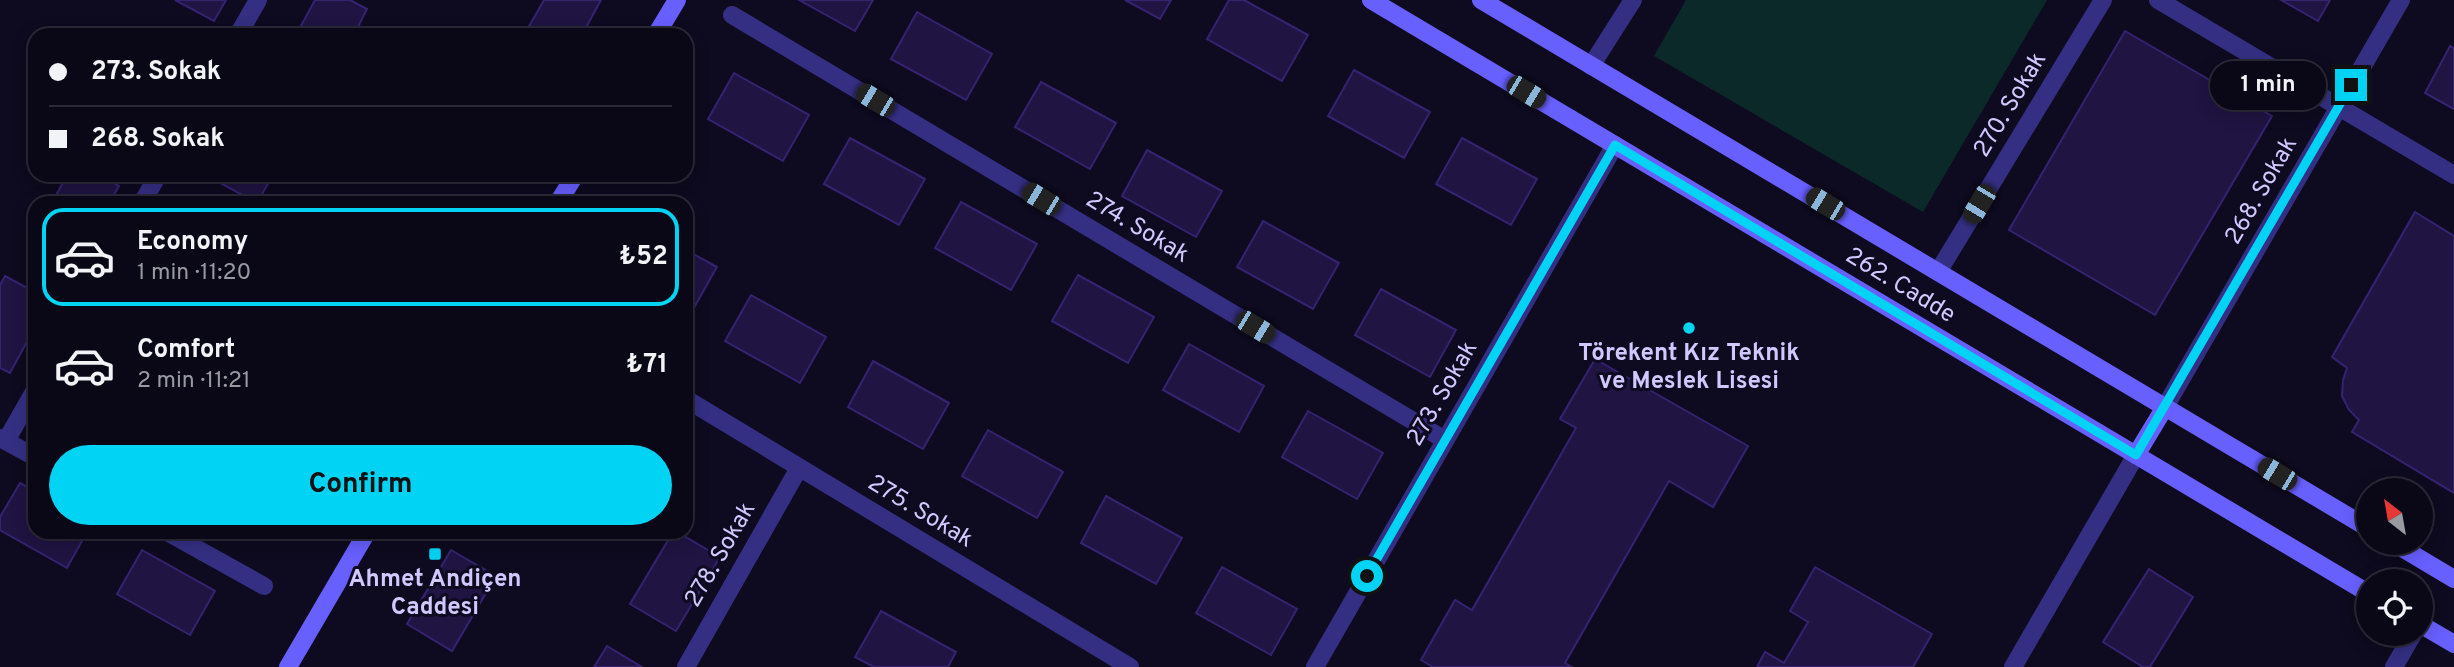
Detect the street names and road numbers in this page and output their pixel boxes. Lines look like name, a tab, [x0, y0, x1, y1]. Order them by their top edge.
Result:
street label: 270. Sokak	[1968, 47, 2054, 163]
street label: 268. Sokak	[2219, 132, 2305, 250]
street label: 274. Sokak	[1080, 185, 1194, 271]
street label: 262. Cadde	[1839, 241, 1961, 331]
street label: 273. Sokak	[1401, 336, 1485, 452]
street label: 275. Sokak	[862, 469, 978, 555]
street label: 278. Sokak	[679, 497, 763, 613]

